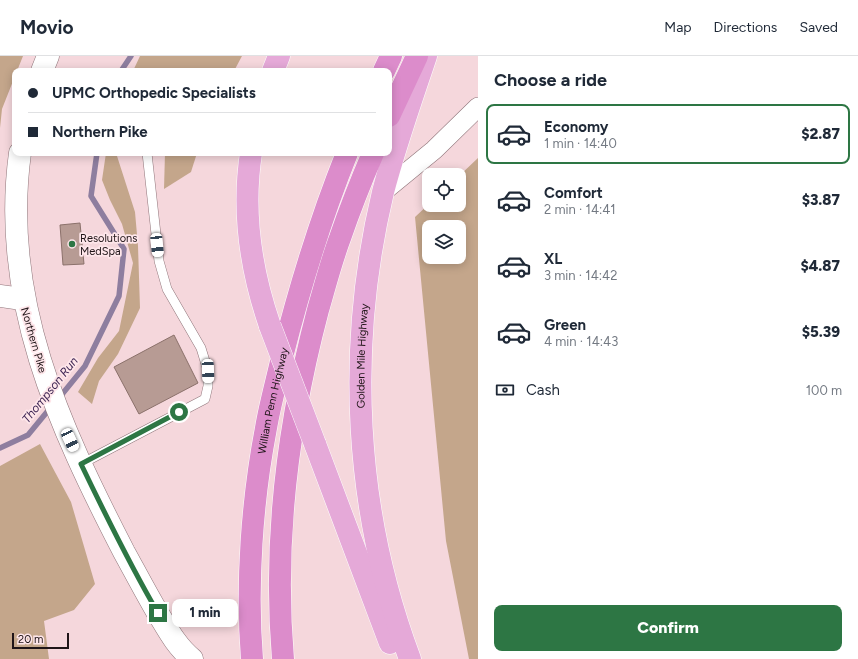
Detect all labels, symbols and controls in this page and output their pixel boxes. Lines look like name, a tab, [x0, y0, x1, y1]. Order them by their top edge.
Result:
text: Movio	[20, 16, 74, 39]
text: Map	[664, 19, 692, 36]
text: Directions	[714, 19, 777, 36]
text: Saved	[799, 19, 838, 36]
text: Choose a ride	[494, 69, 607, 91]
text: UPMC Orthopedic Specialists	[52, 84, 256, 102]
icon: car	[496, 116, 532, 152]
text: Economy	[544, 118, 609, 136]
text: Northern Pike	[52, 123, 148, 141]
text: $2.87	[801, 125, 840, 143]
text: 1 min · 14:40	[544, 136, 617, 151]
map controls	[422, 168, 466, 264]
button: locate	[422, 168, 466, 212]
icon: car	[496, 182, 532, 218]
text: Comfort	[544, 184, 603, 202]
text: $3.87	[802, 191, 840, 209]
text: 2 min · 14:41	[544, 202, 616, 217]
button: layers	[422, 220, 466, 264]
place label: Resolutions MedSpa	[80, 232, 137, 258]
car	[150, 232, 164, 258]
marker: Resolutions MedSpa	[67, 239, 77, 249]
icon: car	[496, 248, 532, 284]
text: XL	[544, 250, 562, 268]
text: $4.87	[801, 257, 840, 275]
text: 3 min · 14:42	[544, 268, 617, 283]
street label: Golden Mile Highway	[354, 303, 371, 408]
street label: Northern Pike	[18, 306, 49, 374]
icon: car	[496, 314, 532, 350]
text: Green	[544, 316, 586, 334]
text: $5.39	[802, 323, 840, 341]
text: 4 min · 14:43	[544, 334, 618, 349]
street label: William Penn Highway	[255, 346, 291, 455]
water label: Thompson Run	[19, 354, 81, 426]
car	[202, 359, 214, 383]
icon: cash	[494, 379, 516, 401]
text: Cash	[526, 381, 560, 399]
text: 100 m	[806, 383, 842, 398]
route start	[170, 403, 188, 421]
car	[59, 427, 81, 453]
callout: 1 min	[172, 599, 238, 627]
route end	[149, 604, 167, 622]
text: 1 min	[189, 605, 221, 620]
button: Confirm	[494, 605, 842, 651]
scale bar	[12, 631, 69, 650]
text: 20 m	[18, 633, 43, 646]

